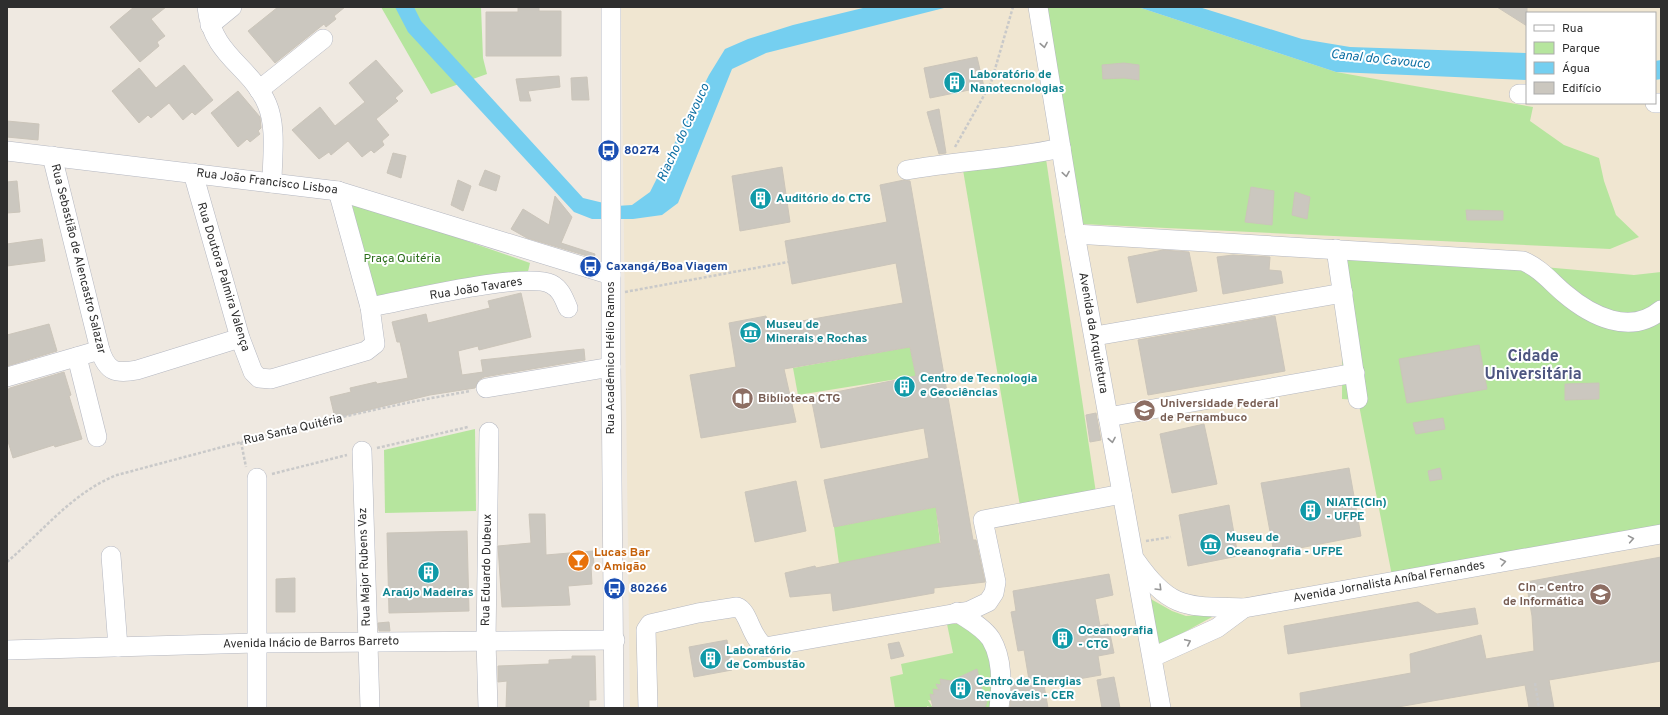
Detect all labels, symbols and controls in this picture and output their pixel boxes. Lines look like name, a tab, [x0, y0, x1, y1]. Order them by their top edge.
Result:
legend	[1526, 12, 1656, 104]
text: Rua	[1562, 21, 1583, 37]
text: Parque	[1562, 41, 1600, 57]
one-way arrow	[1039, 42, 1048, 49]
water label: Canal do Cavouco	[1330, 47, 1430, 73]
text: Água	[1562, 61, 1590, 77]
place label: Laboratório de Nanotecnologias	[970, 67, 1065, 97]
building icon: Laboratório de Nanotecnologias	[942, 69, 968, 95]
water label: Riacho do Cavouco	[654, 81, 714, 185]
text: Edifício	[1562, 81, 1602, 97]
bus stop icon: 80274	[596, 138, 622, 164]
place label: 80274	[624, 143, 660, 159]
street label: Rua Sebastião de Alencastro Salazar	[47, 162, 109, 356]
street label: Rua João Francisco Lisboa	[195, 165, 339, 199]
one-way arrow	[1061, 171, 1069, 177]
building icon: Auditório do CTG	[748, 186, 774, 212]
place label: Auditório do CTG	[776, 191, 871, 207]
street label: Rua Doutora Palmira Valença	[193, 200, 253, 354]
park label: Praça Quitéria	[364, 251, 440, 267]
bus stop icon: Caxangá/Boa Viagem	[578, 254, 604, 280]
place label: Caxangá/Boa Viagem	[606, 259, 728, 275]
street label: Avenida da Arquitetura	[1074, 271, 1112, 395]
street label: Rua João Tavares	[429, 274, 523, 304]
street label: Rua Acadêmico Hélio Ramos	[603, 281, 619, 435]
place label: Museu de Minerais e Rochas	[766, 317, 868, 347]
museum icon: Museu de Minerais e Rochas	[737, 319, 763, 345]
district label: Cidade Universitária	[1484, 347, 1582, 385]
place label: Centro de Tecnologia e Geociências	[920, 371, 1037, 401]
building icon: Centro de Tecnologia e Geociências	[892, 373, 918, 399]
library icon: Biblioteca CTG	[730, 386, 756, 412]
place label: Biblioteca CTG	[758, 391, 840, 407]
place label: Universidade Federal de Pernambuco	[1160, 396, 1278, 426]
school or university icon: Universidade Federal de Pernambuco	[1131, 398, 1157, 424]
street label: Rua Santa Quitéria	[242, 411, 344, 449]
one-way arrow	[1107, 436, 1116, 443]
place label: NIATE(CIn) - UFPE	[1326, 495, 1387, 525]
building icon: NIATE(CIn) - UFPE	[1298, 497, 1324, 523]
street label: Rua Major Rubens Vaz	[355, 507, 375, 627]
street label: Rua Eduardo Dubeux	[478, 514, 496, 626]
place label: Museu de Oceanografia - UFPE	[1226, 530, 1343, 560]
museum icon: Museu de Oceanografia - UFPE	[1197, 532, 1223, 558]
one-way arrow	[1628, 535, 1634, 544]
place label: Lucas Bar o Amigão	[594, 545, 650, 575]
bar icon: Lucas Bar o Amigão	[565, 547, 591, 573]
street label: Avenida Jornalista Aníbal Fernandes	[1292, 557, 1486, 607]
one-way arrow	[1500, 558, 1506, 566]
building icon: Araújo Madeiras	[415, 559, 441, 585]
bus stop icon: 80266	[601, 576, 627, 602]
place label: CIn - Centro de Informática	[1503, 580, 1584, 610]
place label: 80266	[630, 581, 667, 597]
school or university icon: CIn - Centro de Informática	[1587, 582, 1613, 608]
one-way arrow	[1154, 583, 1161, 591]
place label: Araújo Madeiras	[382, 585, 474, 601]
place label: Oceanografia - CTG	[1078, 623, 1153, 653]
building icon: Oceanografia - CTG	[1050, 625, 1076, 651]
street label: Avenida Inácio de Barros Barreto	[223, 633, 400, 653]
one-way arrow	[1184, 639, 1192, 647]
place label: Laboratório de Combustão	[726, 643, 806, 673]
building icon: Laboratório de Combustão	[698, 645, 724, 671]
place label: Centro de Energias Renováveis - CER	[976, 674, 1082, 704]
building icon: Centro de Energias Renováveis - CER	[947, 676, 973, 702]

